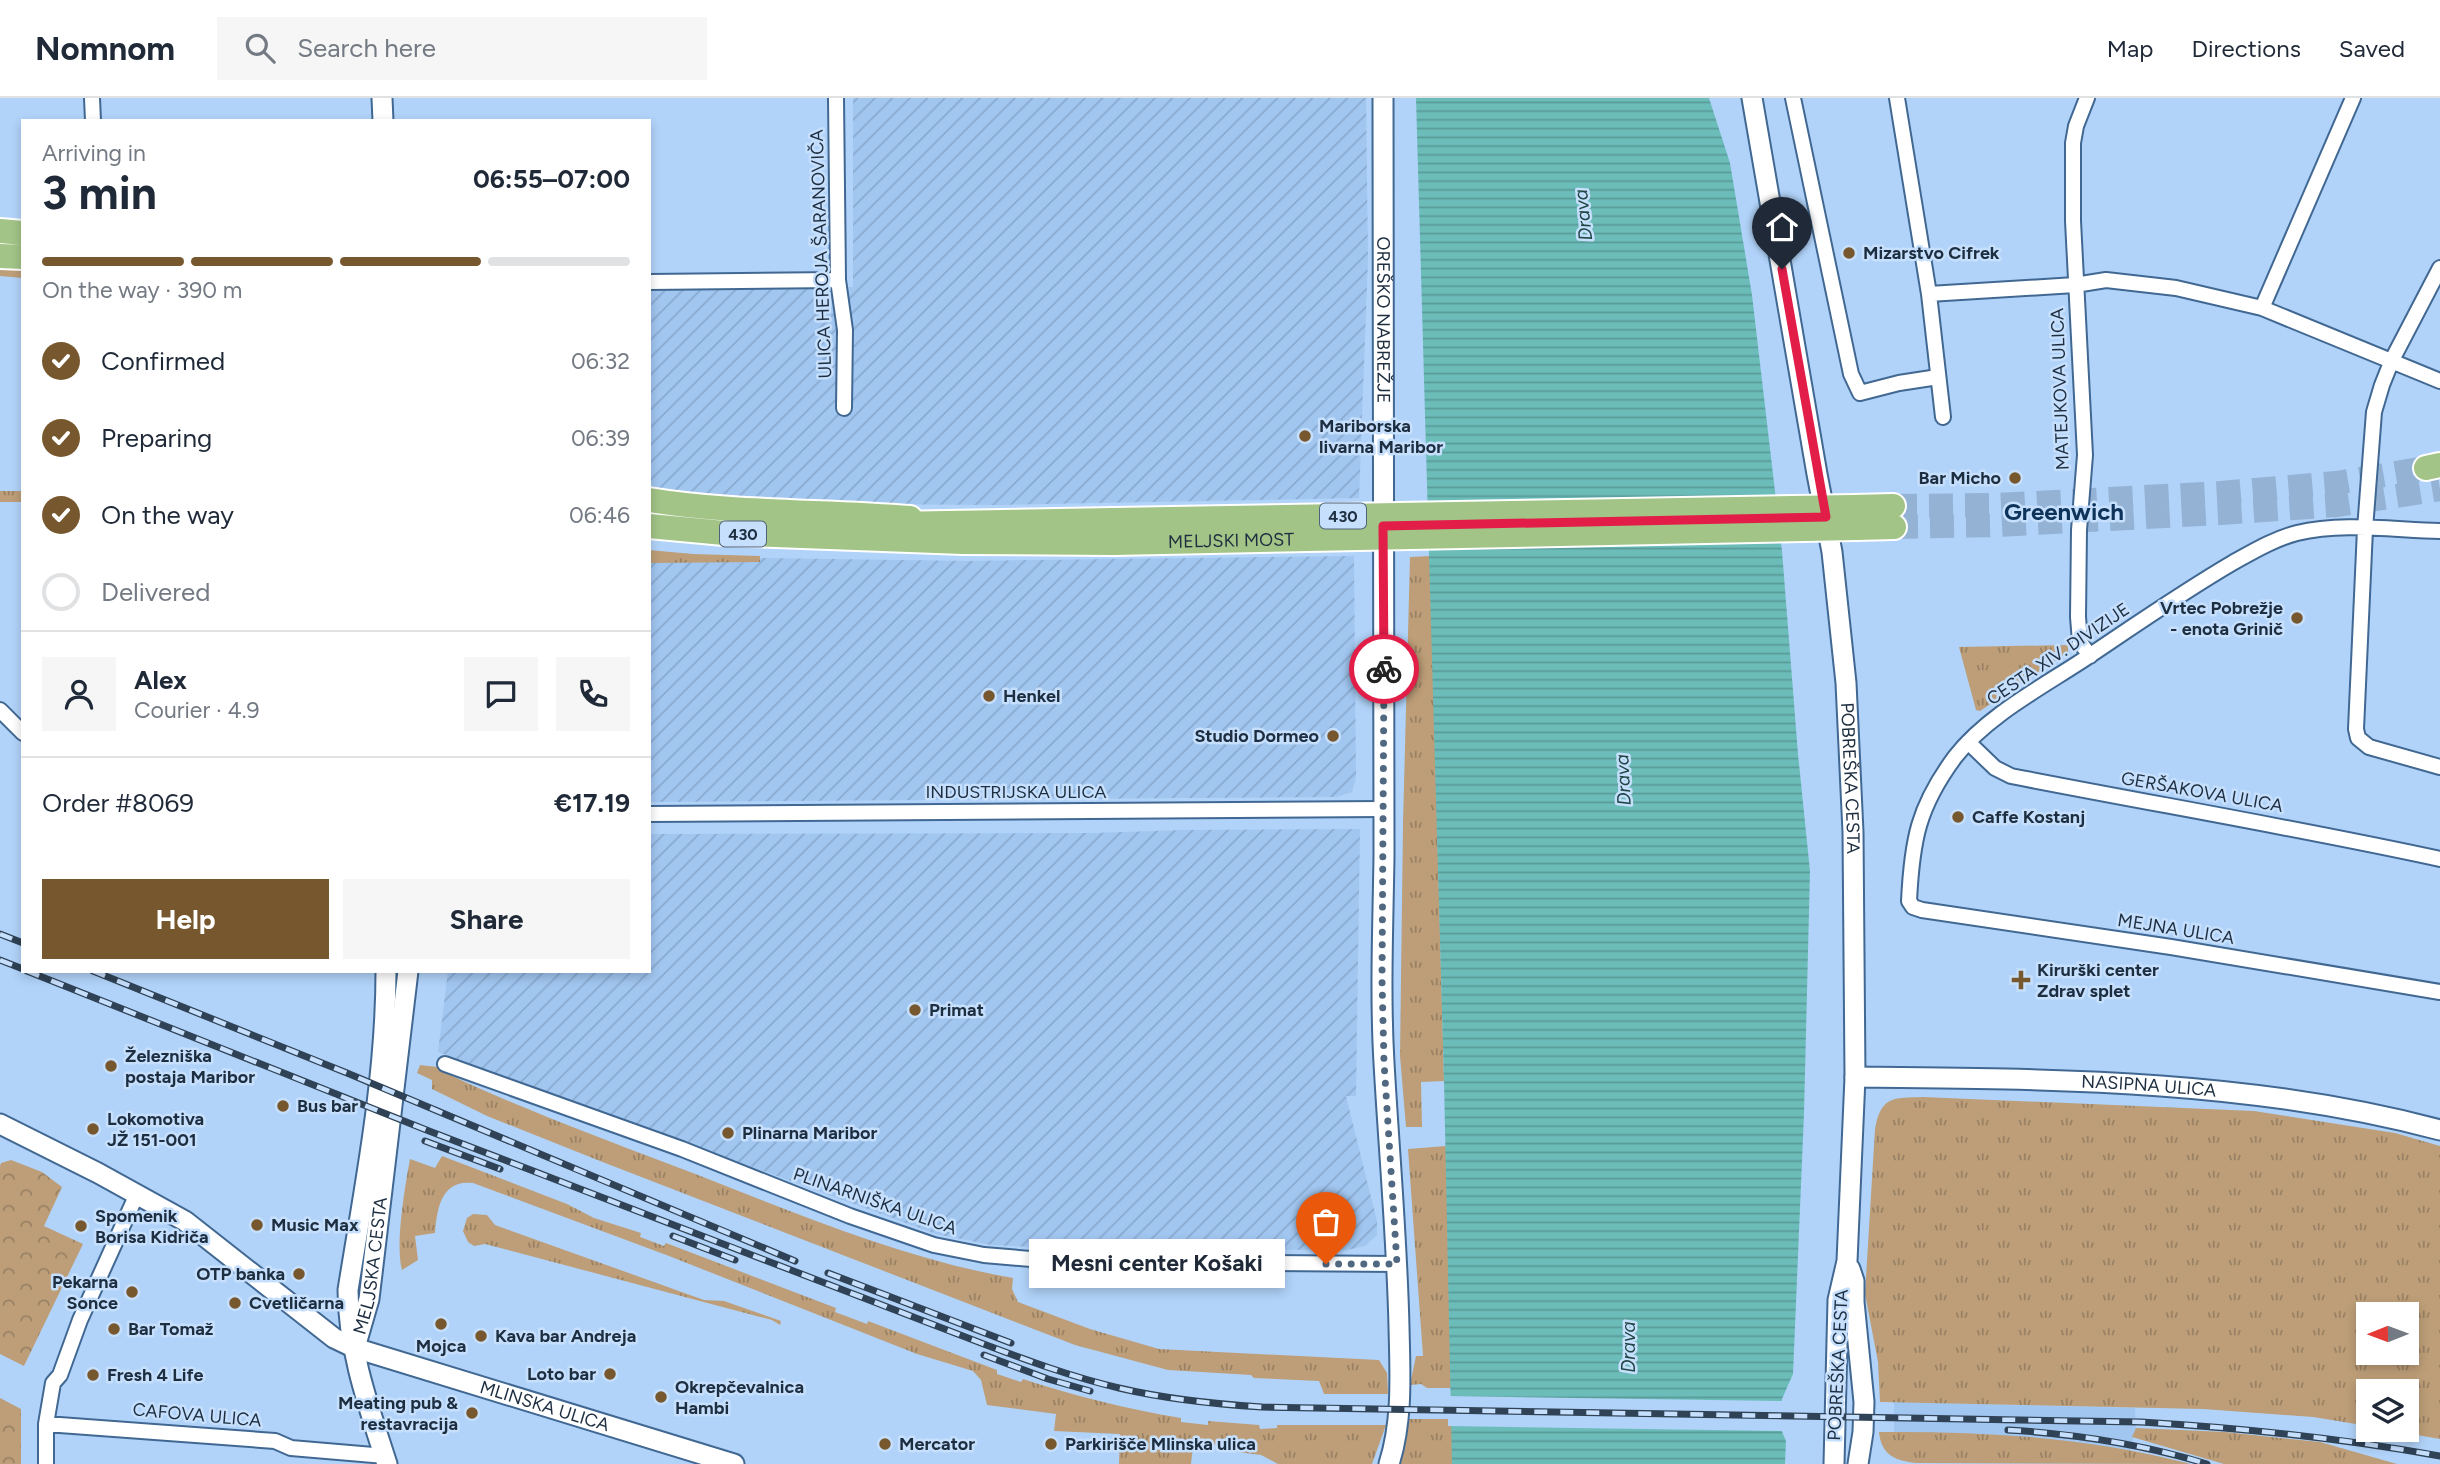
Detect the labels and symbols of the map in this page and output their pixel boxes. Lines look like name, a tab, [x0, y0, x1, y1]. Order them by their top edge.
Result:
street label: ULICA HEROJA ŠARANOVIČA	[806, 129, 836, 379]
water label: Drava	[1569, 188, 1597, 242]
pin	[1752, 197, 1812, 269]
street label: OREŠKO NABREŽJE	[1372, 237, 1394, 403]
place label: Mizarstvo Cifrek	[1863, 242, 2000, 264]
marker: Mizarstvo Cifrek	[1841, 245, 1857, 261]
street label: MATEJKOVA ULICA	[2046, 308, 2074, 470]
place label: Mariborska livarna Maribor	[1319, 415, 1443, 458]
marker: Mariborska livarna Maribor	[1297, 428, 1313, 444]
place label: Bar Micho	[1919, 467, 2001, 489]
marker: Bar Micho	[2007, 470, 2023, 486]
district label: Greenwich	[2004, 497, 2124, 526]
road number: 430	[1320, 504, 1366, 528]
road number: 430	[720, 522, 766, 546]
street label: MELJSKI MOST	[1168, 528, 1294, 553]
place label: Vrtec Pobrežje - enota Grinič	[2160, 597, 2283, 640]
street label: CESTA XIV. DIVIZIJE	[1982, 598, 2134, 710]
marker: Vrtec Pobrežje - enota Grinič	[2289, 610, 2305, 626]
courier	[1349, 634, 1419, 704]
place label: Henkel	[1003, 685, 1060, 707]
marker: Henkel	[981, 688, 997, 704]
street label: POBREŠKA CESTA	[1836, 702, 1864, 854]
place label: Studio Dormeo	[1194, 725, 1319, 747]
marker: Studio Dormeo	[1325, 728, 1341, 744]
water label: Drava	[1610, 754, 1636, 806]
street label: GERŠAKOVA ULICA	[2119, 767, 2285, 817]
street label: INDUSTRIJSKA ULICA	[925, 781, 1107, 803]
place label: Caffe Kostanj	[1972, 806, 2085, 828]
marker: Caffe Kostanj	[1950, 809, 1966, 825]
street label: MEJNA ULICA	[2116, 909, 2236, 949]
place label: Kirurški center Zdrav splet	[2037, 959, 2159, 1002]
marker: Kirurški center Zdrav splet	[2011, 970, 2031, 990]
place label: Primat	[929, 999, 984, 1021]
marker: Primat	[907, 1002, 923, 1018]
place label: Železniška postaja Maribor	[125, 1045, 255, 1088]
marker: Železniška postaja Maribor	[103, 1058, 119, 1074]
street label: NASIPNA ULICA	[2081, 1070, 2217, 1102]
place label: Bus bar	[297, 1095, 358, 1117]
marker: Bus bar	[275, 1098, 291, 1114]
place label: Lokomotiva JŽ 151-001	[107, 1108, 204, 1151]
marker: Lokomotiva JŽ 151-001	[85, 1121, 101, 1137]
place label: Plinarna Maribor	[742, 1122, 877, 1144]
marker: Plinarna Maribor	[720, 1125, 736, 1141]
street label: PLINARNIŠKA ULICA	[790, 1163, 960, 1239]
pin	[1296, 1192, 1356, 1264]
street label: MELJSKA CESTA	[348, 1196, 392, 1337]
place label: Spomenik Borisa Kidriča	[95, 1205, 209, 1248]
place label: Music Max	[271, 1214, 359, 1236]
marker: Music Max	[249, 1217, 265, 1233]
marker: Spomenik Borisa Kidriča	[73, 1218, 89, 1234]
callout: Mesni center Košaki	[1028, 1240, 1284, 1288]
place label: OTP banka	[196, 1263, 285, 1285]
marker: OTP banka	[291, 1266, 307, 1282]
place label: Pekarna Sonce	[52, 1271, 118, 1314]
marker: Pekarna Sonce	[124, 1284, 140, 1300]
street label: POBREŠKA CESTA	[1823, 1289, 1853, 1441]
place label: Cvetličarna	[249, 1292, 344, 1314]
marker: Cvetličarna	[227, 1295, 243, 1311]
north arrow	[2356, 1302, 2418, 1365]
marker: Mojca	[433, 1316, 449, 1332]
place label: Bar Tomaž	[128, 1318, 214, 1340]
marker: Bar Tomaž	[106, 1321, 122, 1337]
water label: Drava	[1617, 1321, 1640, 1373]
place label: Kava bar Andreja	[495, 1325, 636, 1347]
marker: Kava bar Andreja	[473, 1328, 489, 1344]
place label: Mojca	[416, 1335, 466, 1357]
place label: Loto bar	[527, 1363, 596, 1385]
place label: Fresh 4 Life	[107, 1364, 203, 1386]
marker: Loto bar	[602, 1366, 618, 1382]
marker: Fresh 4 Life	[85, 1367, 101, 1383]
street label: MLINSKA ULICA	[477, 1376, 612, 1436]
place label: Okrepčevalnica Hambi	[675, 1376, 804, 1419]
marker: Okrepčevalnica Hambi	[653, 1389, 669, 1405]
place label: Meating pub & restavracija	[338, 1392, 458, 1435]
street label: CAFOVA ULICA	[132, 1398, 262, 1432]
marker: Meating pub & restavracija	[464, 1405, 480, 1421]
place label: Mercator	[899, 1433, 975, 1455]
place label: Parkirišče Mlinska ulica	[1065, 1433, 1256, 1455]
marker: Mercator	[877, 1436, 893, 1452]
marker: Parkirišče Mlinska ulica	[1043, 1436, 1059, 1452]

